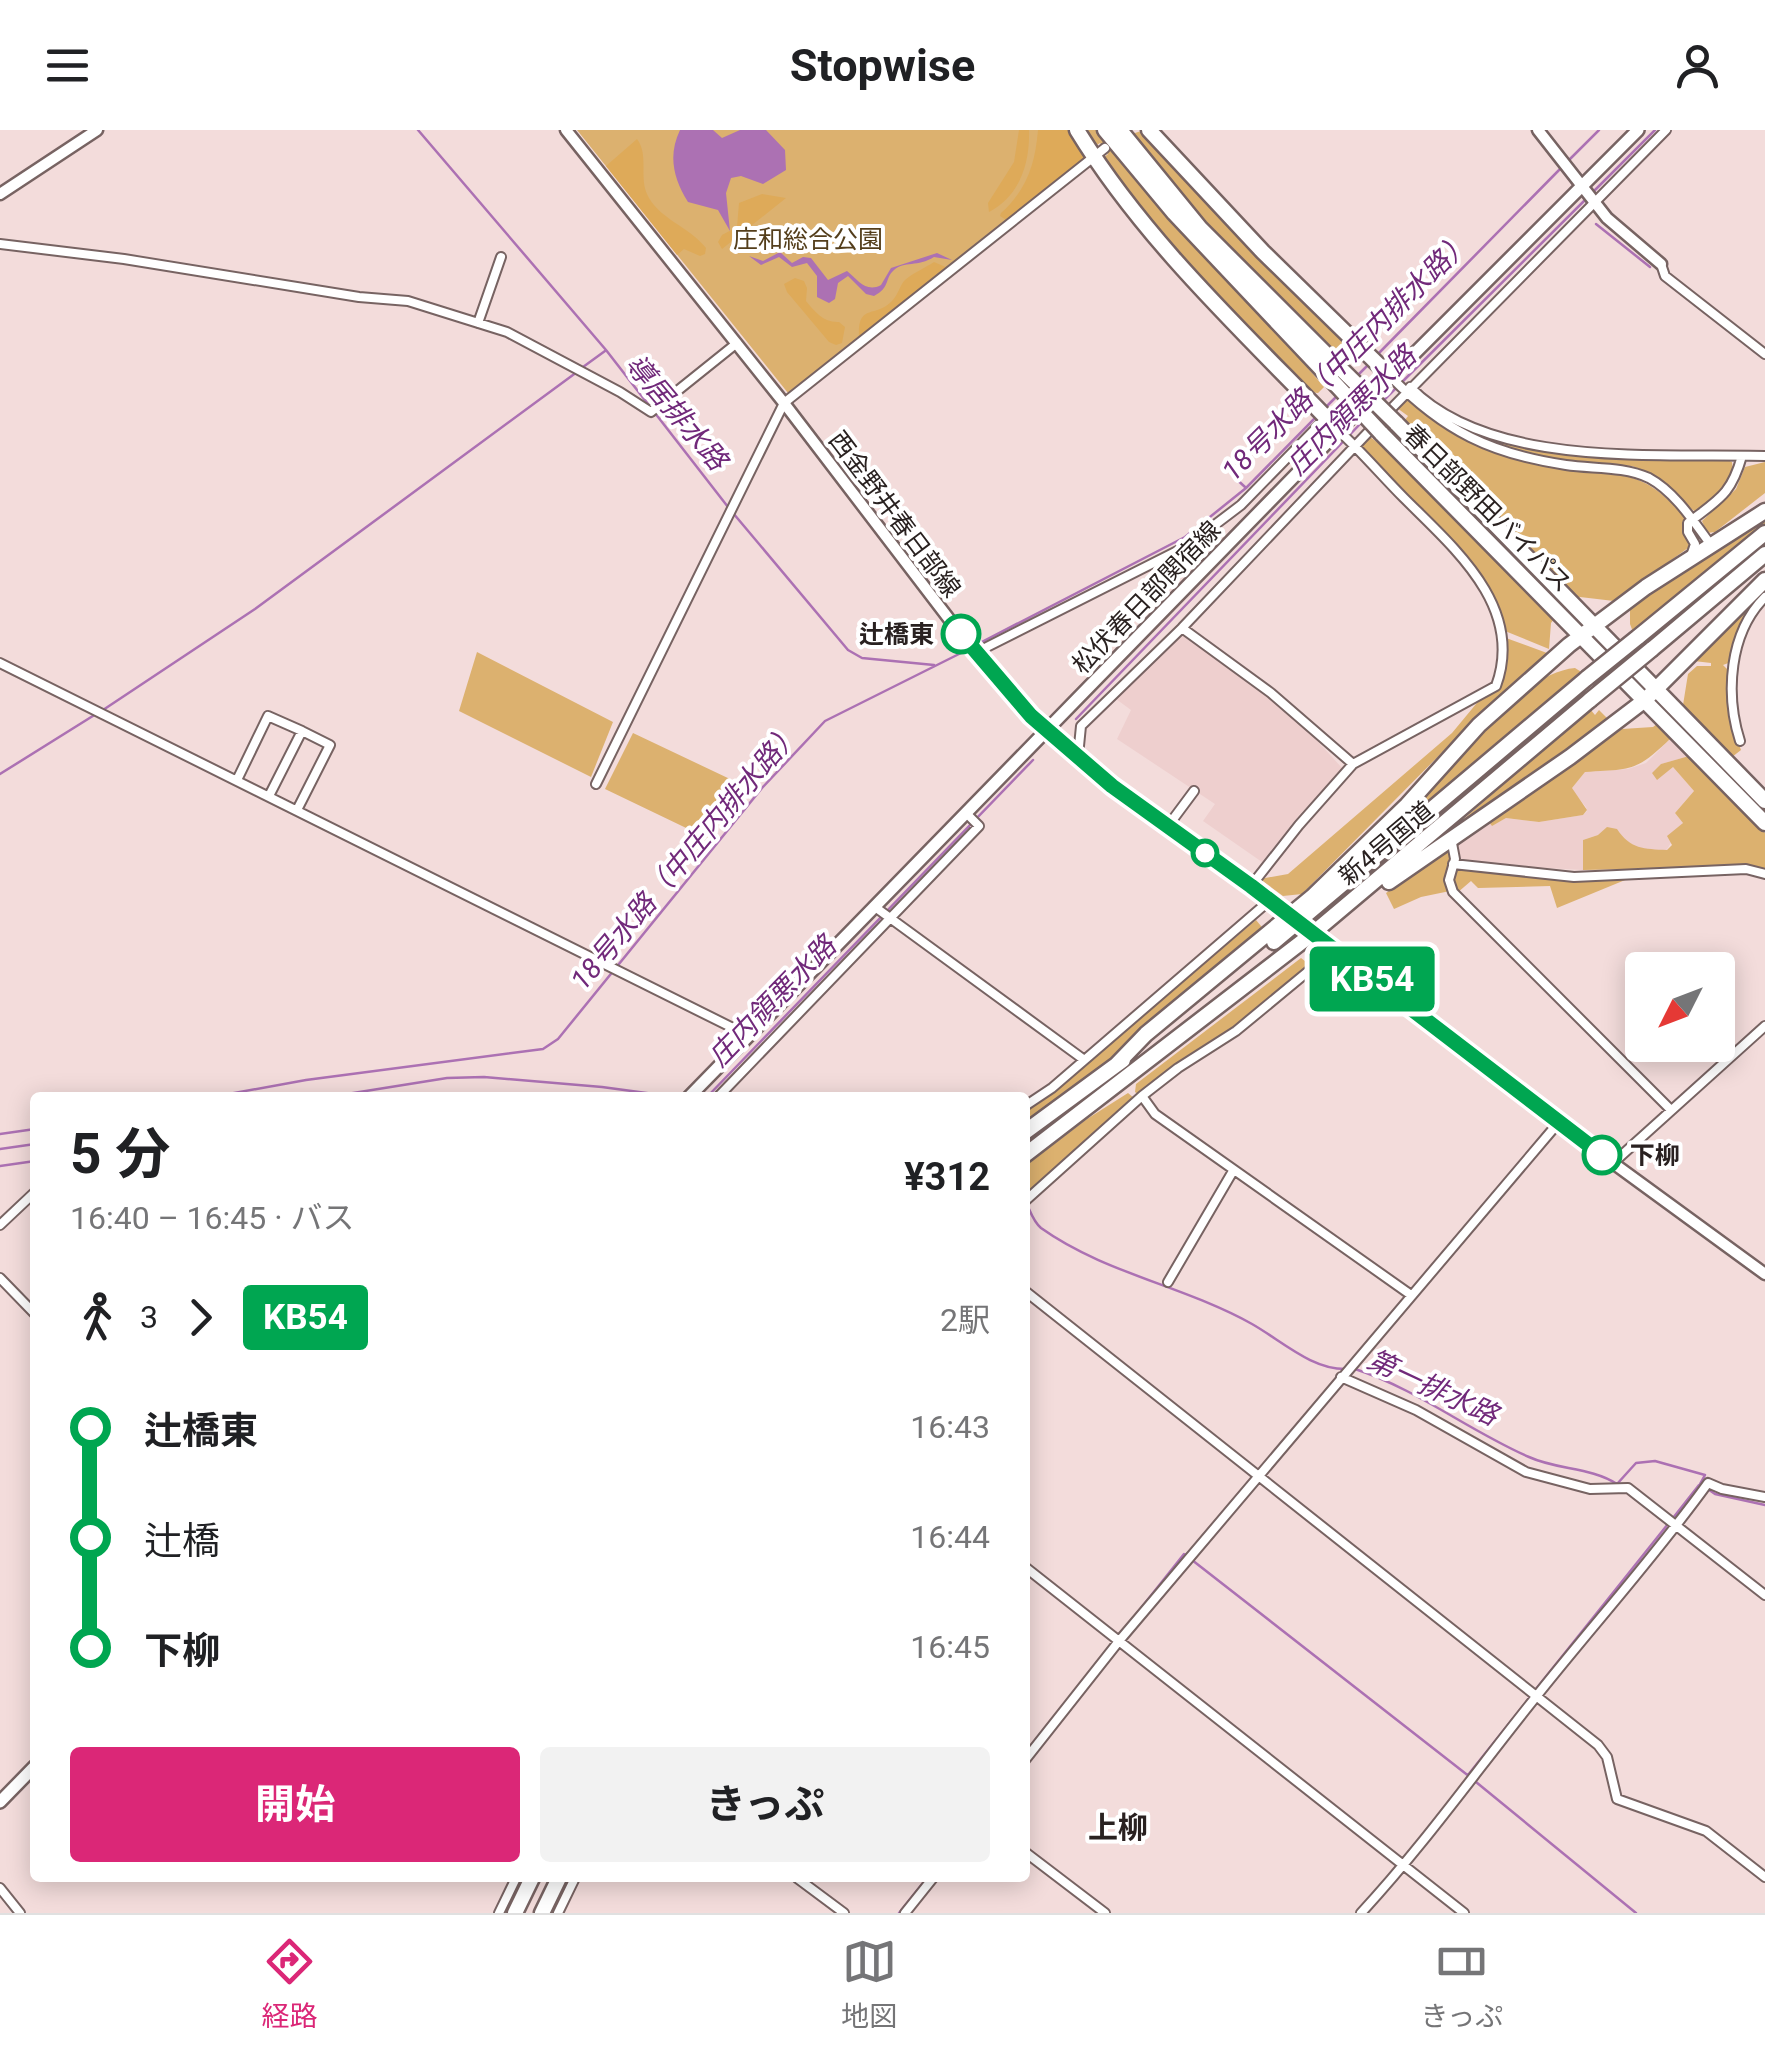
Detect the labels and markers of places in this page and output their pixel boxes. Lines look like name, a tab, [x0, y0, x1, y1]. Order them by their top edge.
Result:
marker: 辻橋東	[942, 615, 980, 653]
place label: 辻橋東	[859, 620, 934, 649]
unlabelled marker	[1192, 840, 1218, 866]
marker: 下柳	[1583, 1136, 1621, 1174]
place label: 下柳	[1630, 1141, 1680, 1170]

